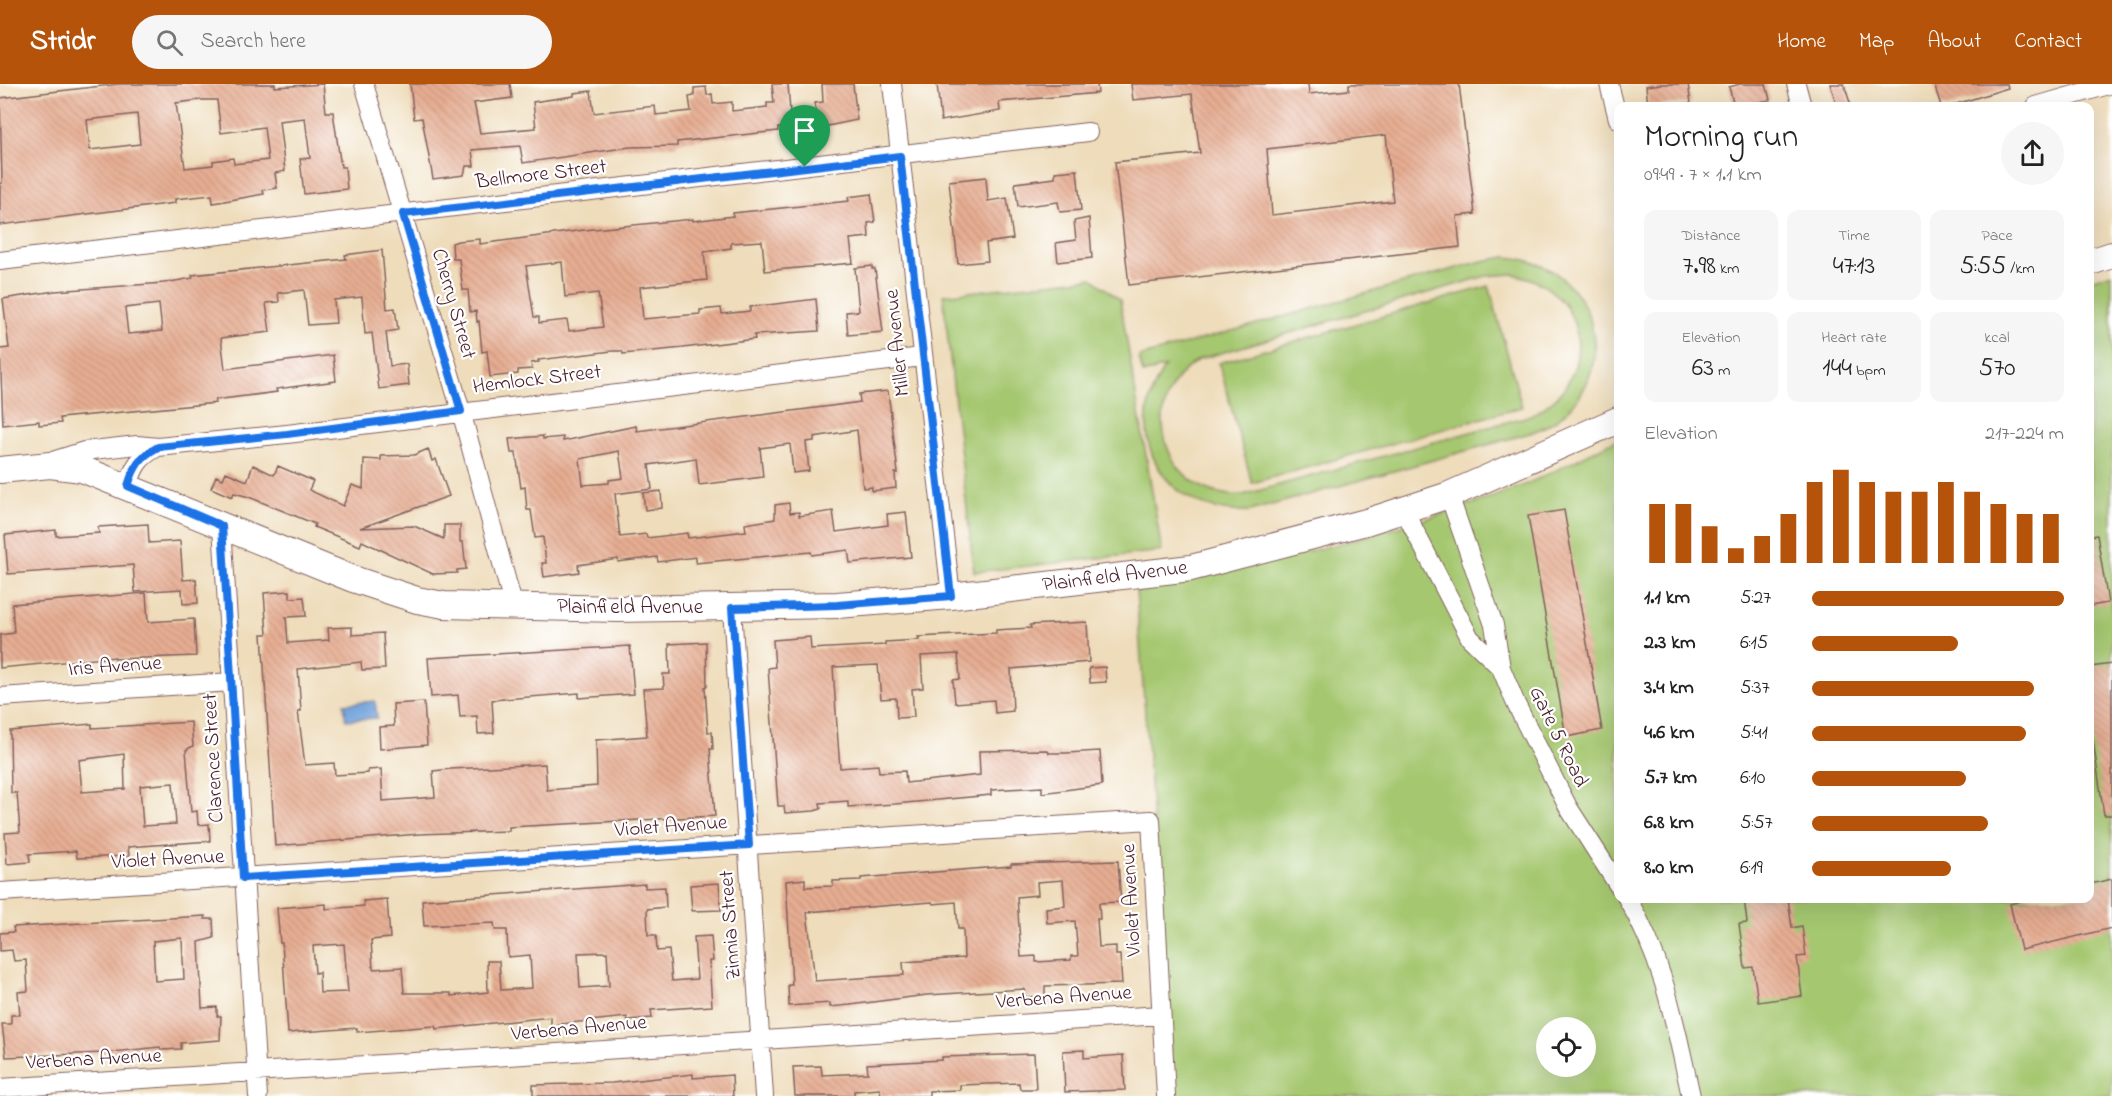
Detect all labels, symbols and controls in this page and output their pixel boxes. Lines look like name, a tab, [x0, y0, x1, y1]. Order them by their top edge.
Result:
search box	[132, 15, 552, 69]
text: Stridr	[30, 22, 96, 63]
icon: search	[153, 26, 186, 59]
text: Search here	[201, 26, 306, 58]
text: Home	[1777, 27, 1826, 57]
text: Map	[1859, 27, 1894, 57]
text: About	[1927, 27, 1981, 57]
text: Contact	[2014, 27, 2082, 57]
pin	[779, 105, 830, 167]
icon: arrive	[788, 114, 821, 147]
text: Morning run	[1644, 114, 1798, 162]
button: share	[2001, 122, 2064, 185]
street label: Bellmore Street	[473, 152, 608, 198]
text: 09:49 · 7 × 1.1 km	[1644, 161, 1762, 190]
text: Distance	[1682, 224, 1740, 248]
text: Time	[1838, 224, 1870, 248]
text: Pace	[1981, 224, 2013, 248]
street label: Cherry Street	[421, 245, 483, 363]
text: 7.98	[1682, 248, 1716, 286]
text: 47:13	[1833, 248, 1875, 286]
text: 5:55	[1959, 248, 2006, 286]
text: km	[1716, 257, 1740, 281]
text: /km	[2006, 257, 2035, 281]
street label: Miller Avenue	[877, 287, 919, 398]
text: Elevation	[1682, 326, 1740, 350]
text: Heart rate	[1821, 326, 1887, 350]
text: kcal	[1984, 326, 2010, 350]
text: 63	[1692, 350, 1714, 388]
text: 144	[1822, 350, 1852, 388]
text: 570	[1979, 350, 2015, 388]
street label: Hemlock Street	[471, 357, 603, 403]
text: m	[1714, 359, 1730, 383]
text: bpm	[1852, 359, 1886, 383]
text: Elevation	[1644, 420, 1718, 449]
text: 217–224 m	[1985, 420, 2064, 449]
street label: Plainfield Avenue	[1041, 553, 1190, 601]
text: 1.1 km	[1644, 584, 1690, 613]
text: 5:27	[1740, 584, 1771, 613]
street label: Plainfield Avenue	[557, 593, 704, 623]
text: 2.3 km	[1644, 629, 1696, 658]
text: 6:15	[1740, 629, 1768, 658]
street label: Iris Avenue	[67, 649, 163, 685]
text: 3.4 km	[1644, 674, 1694, 703]
text: 5:37	[1740, 674, 1770, 703]
street label: Gate 5 Road	[1521, 681, 1595, 793]
street label: Clarence Street	[196, 693, 232, 823]
text: 4.6 km	[1644, 719, 1694, 748]
text: 5:41	[1740, 719, 1768, 748]
text: 5.7 km	[1644, 764, 1697, 793]
text: 6:10	[1740, 764, 1766, 793]
street label: Violet Avenue	[613, 808, 729, 846]
text: 6.8 km	[1644, 809, 1694, 838]
text: 5:57	[1740, 809, 1773, 838]
street label: Violet Avenue	[110, 842, 226, 878]
street label: Violet Avenue	[1114, 842, 1150, 958]
text: 8.0 km	[1644, 854, 1694, 883]
text: 6:19	[1740, 854, 1763, 883]
street label: Zinnia Street	[712, 869, 750, 981]
street label: Verbena Avenue	[994, 978, 1133, 1018]
street label: Verbena Avenue	[509, 1008, 649, 1050]
map controls	[1536, 1017, 1596, 1077]
button: locate	[1536, 1017, 1596, 1077]
street label: Verbena Avenue	[24, 1041, 163, 1079]

